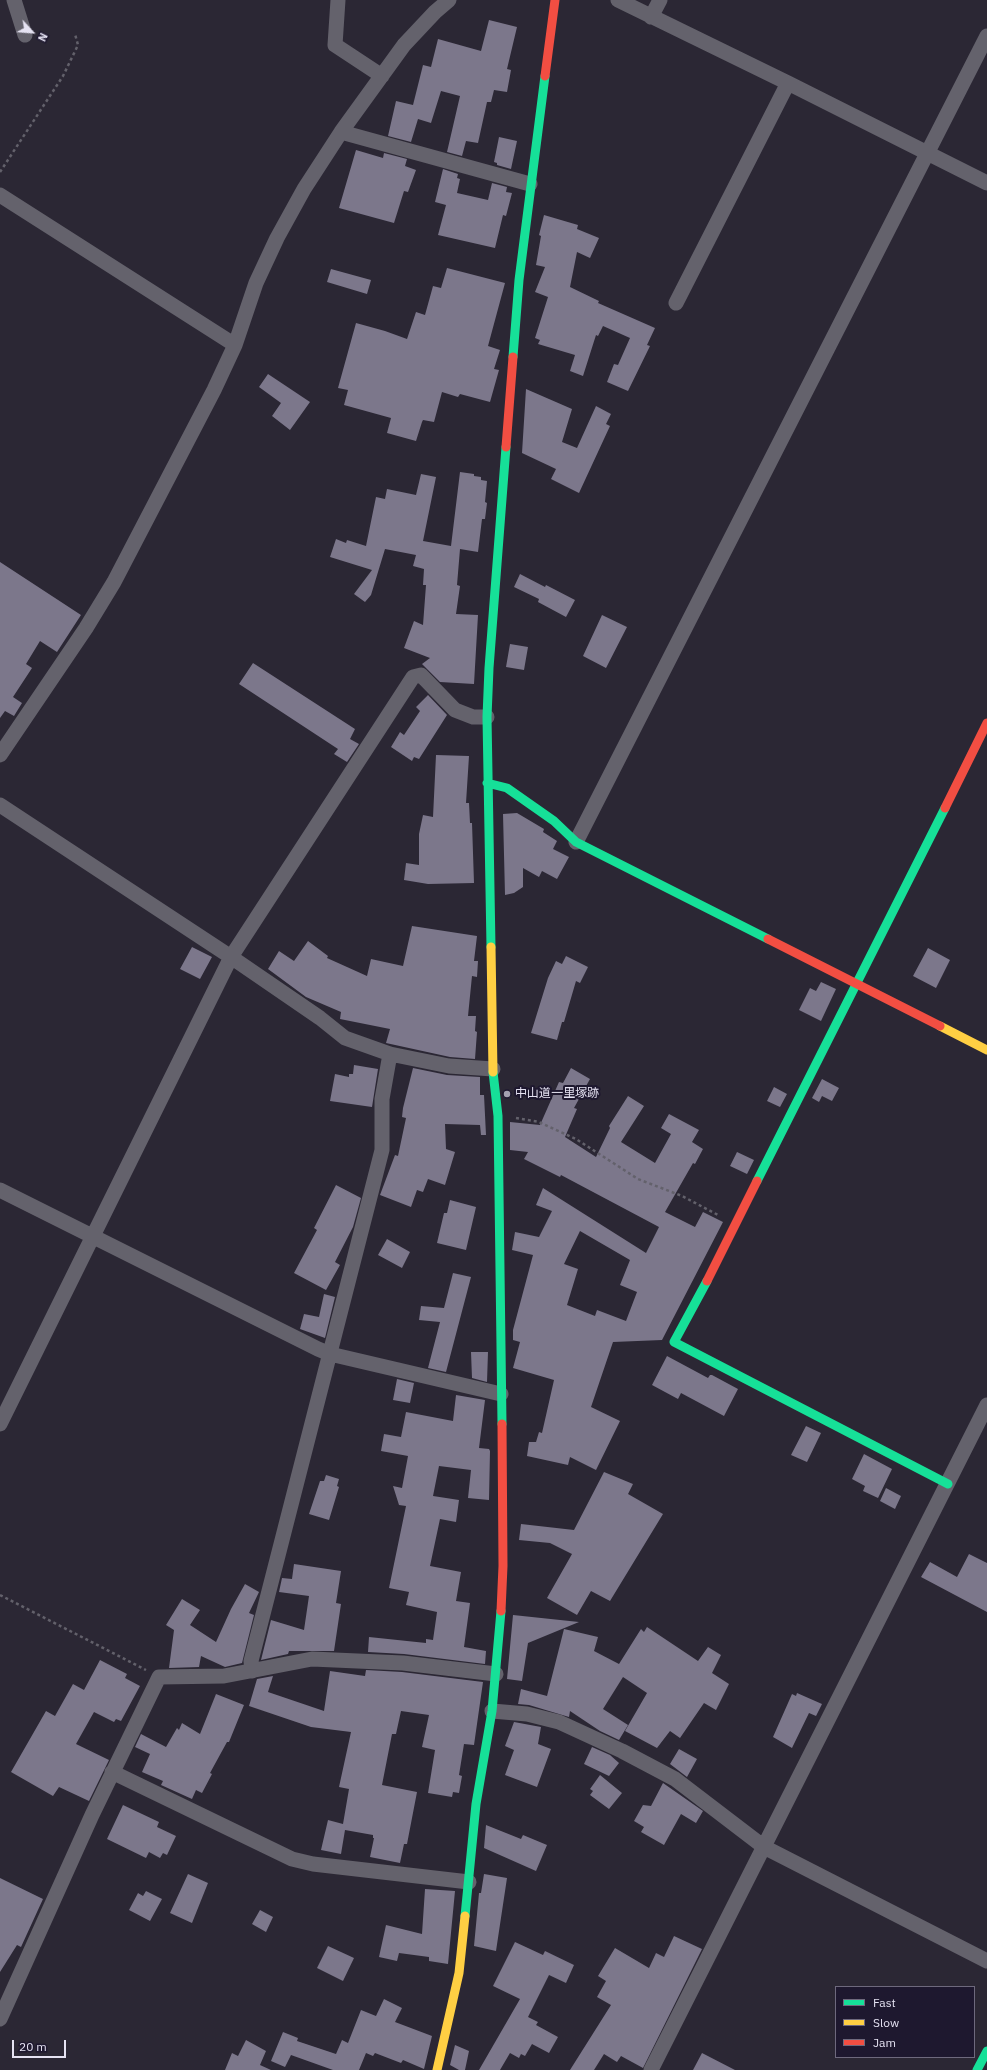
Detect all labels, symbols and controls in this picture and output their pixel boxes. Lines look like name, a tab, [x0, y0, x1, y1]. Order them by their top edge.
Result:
north arrow	[12, 12, 52, 52]
text: N	[35, 31, 51, 44]
place label: 中山道一里塚跡	[515, 1087, 599, 1101]
marker: 中山道一里塚跡	[502, 1089, 512, 1099]
legend	[835, 1986, 975, 2058]
text: Fast	[873, 1995, 896, 2010]
text: Slow	[873, 2015, 899, 2030]
scale bar	[14, 2032, 68, 2058]
text: Jam	[873, 2035, 896, 2050]
text: 20 m	[19, 2039, 47, 2054]

